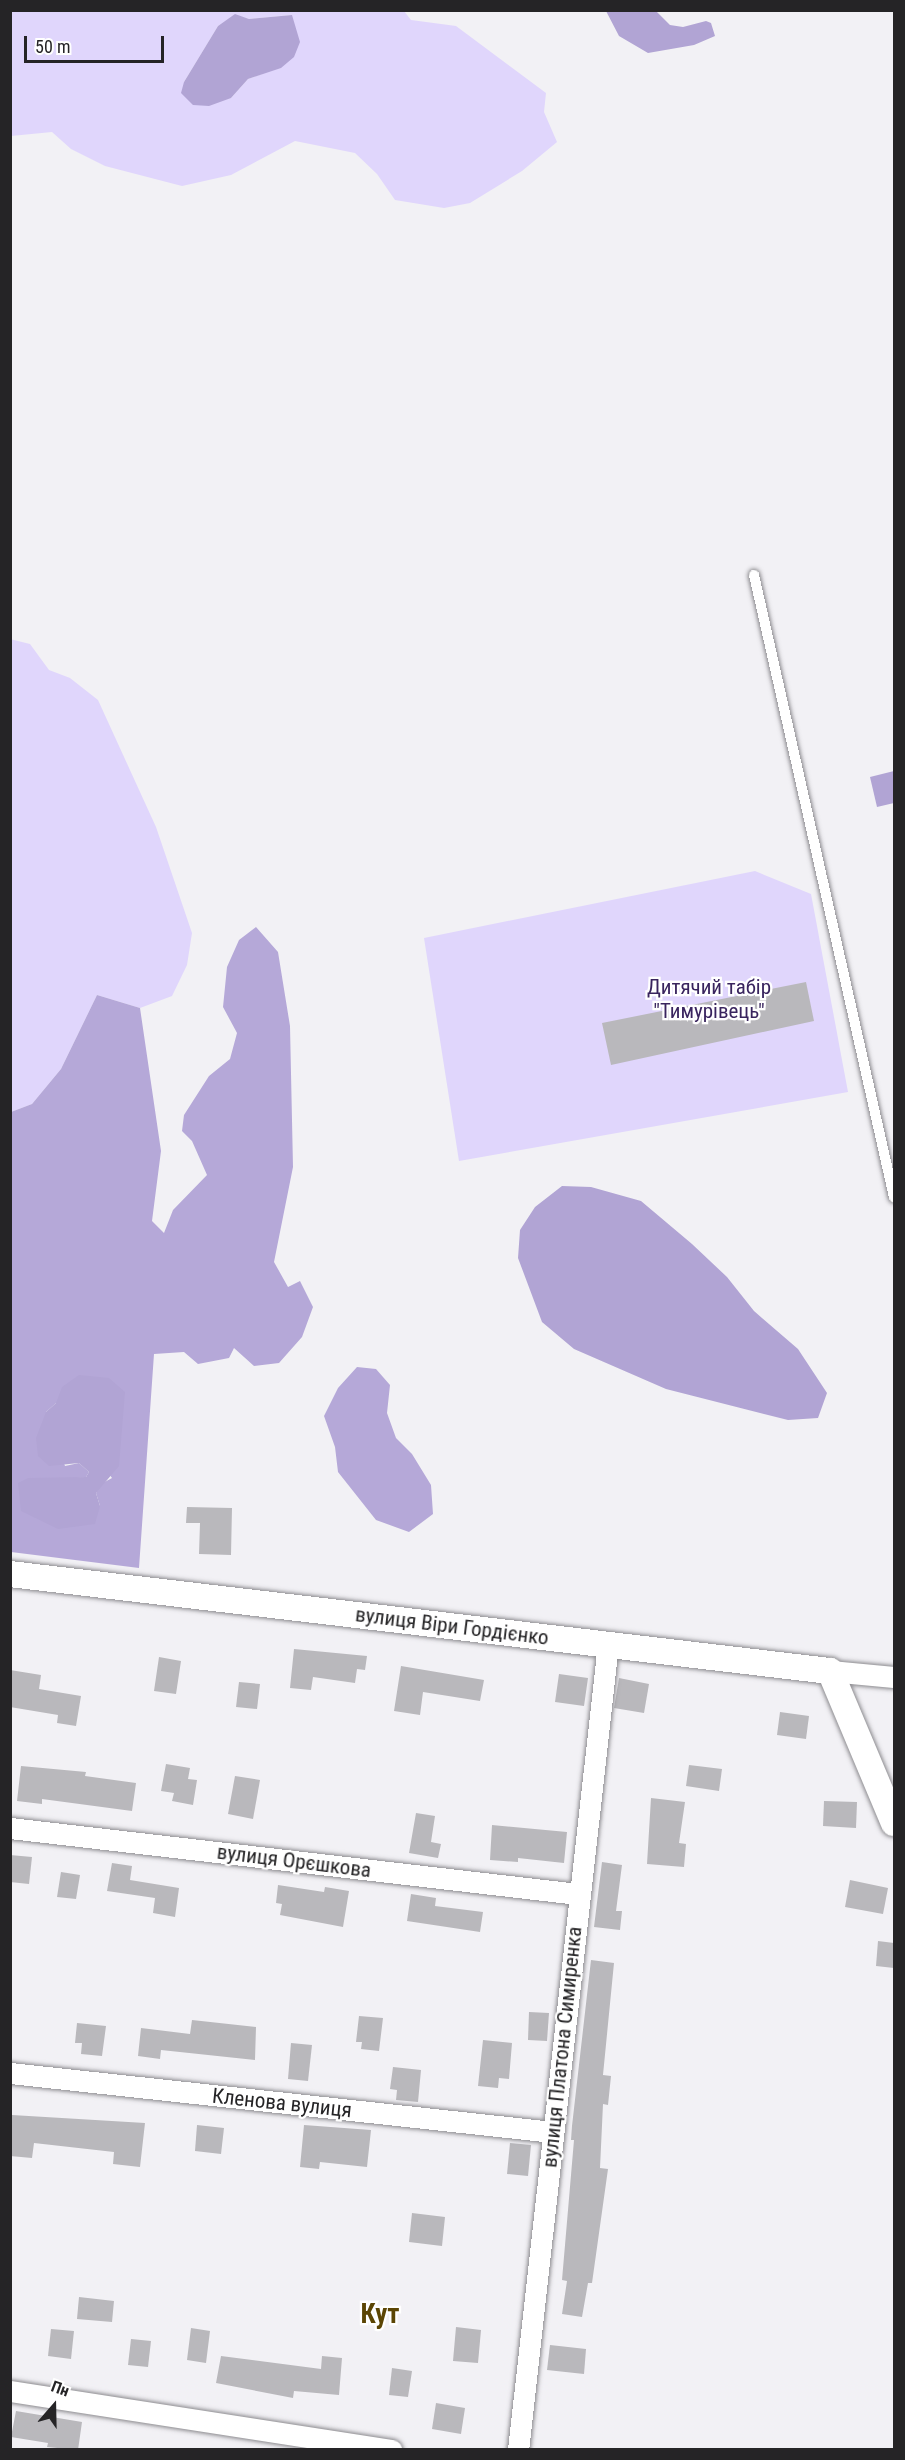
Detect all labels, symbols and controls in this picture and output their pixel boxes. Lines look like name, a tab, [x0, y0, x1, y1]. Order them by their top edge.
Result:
scale bar	[27, 24, 166, 62]
text: 50 m	[35, 36, 70, 57]
park label: Дитячий табір "Тимурівець"	[647, 974, 771, 1024]
street label: вулиця Віри Гордієнко	[354, 1602, 550, 1650]
street label: вулиця Орєшкова	[216, 1839, 372, 1883]
street label: вулиця Платона Симиренка	[537, 1925, 587, 2169]
street label: Кленова вулиця	[211, 2083, 353, 2123]
district label: Кут	[361, 2299, 399, 2331]
north arrow	[24, 2376, 84, 2436]
text: Пн	[49, 2377, 72, 2401]

